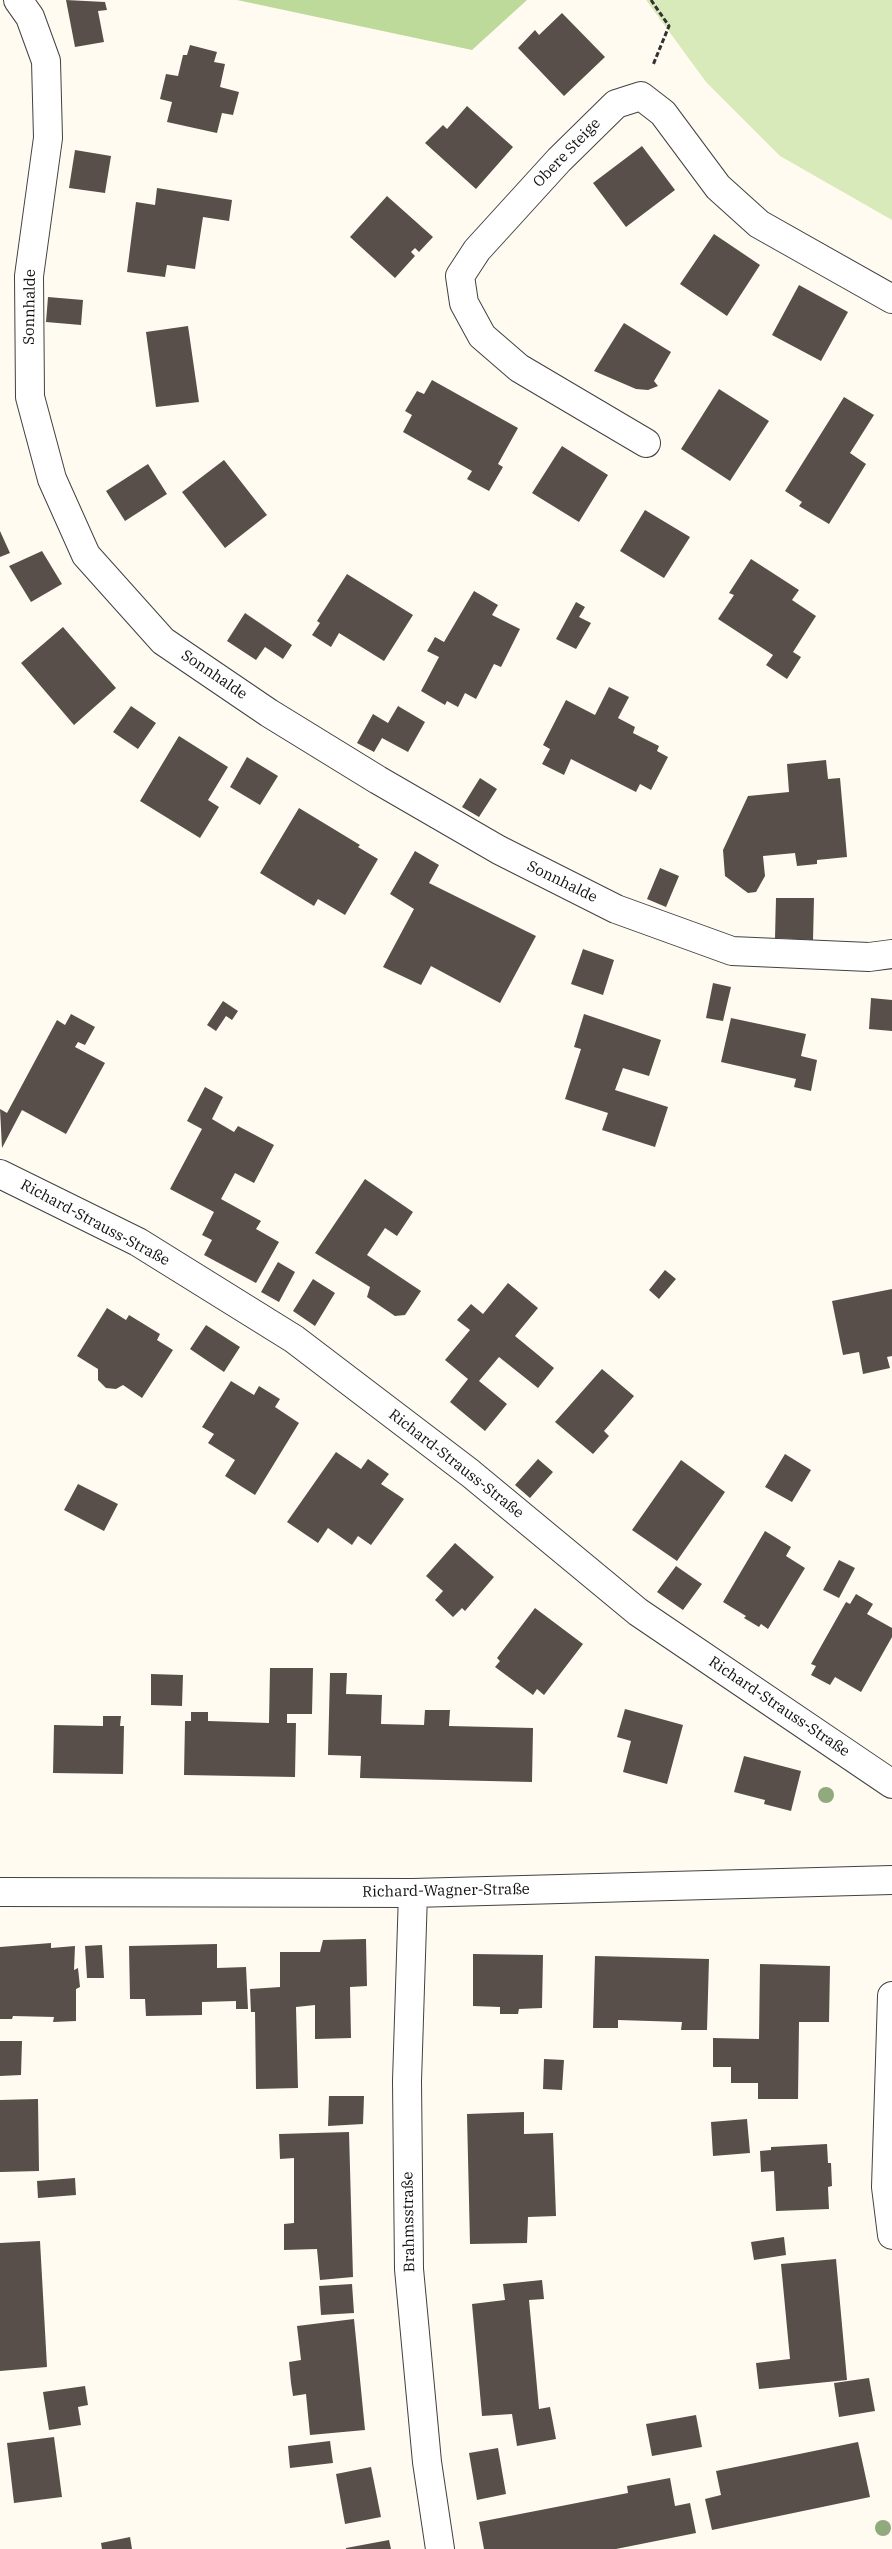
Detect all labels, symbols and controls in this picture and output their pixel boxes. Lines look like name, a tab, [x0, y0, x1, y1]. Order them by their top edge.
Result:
street label: Obere Steige	[530, 115, 604, 191]
street label: Sonnhalde	[20, 269, 40, 345]
street label: Sonnhalde	[178, 646, 250, 704]
street label: Sonnhalde	[524, 857, 600, 907]
street label: Richard-Strauss-Straße	[17, 1176, 173, 1270]
street label: Richard-Strauss-Straße	[385, 1406, 527, 1522]
street label: Richard-Strauss-Straße	[705, 1653, 853, 1761]
street label: Richard-Wagner-Straße	[362, 1881, 530, 1901]
street label: Brahmsstraße	[399, 2171, 419, 2273]

